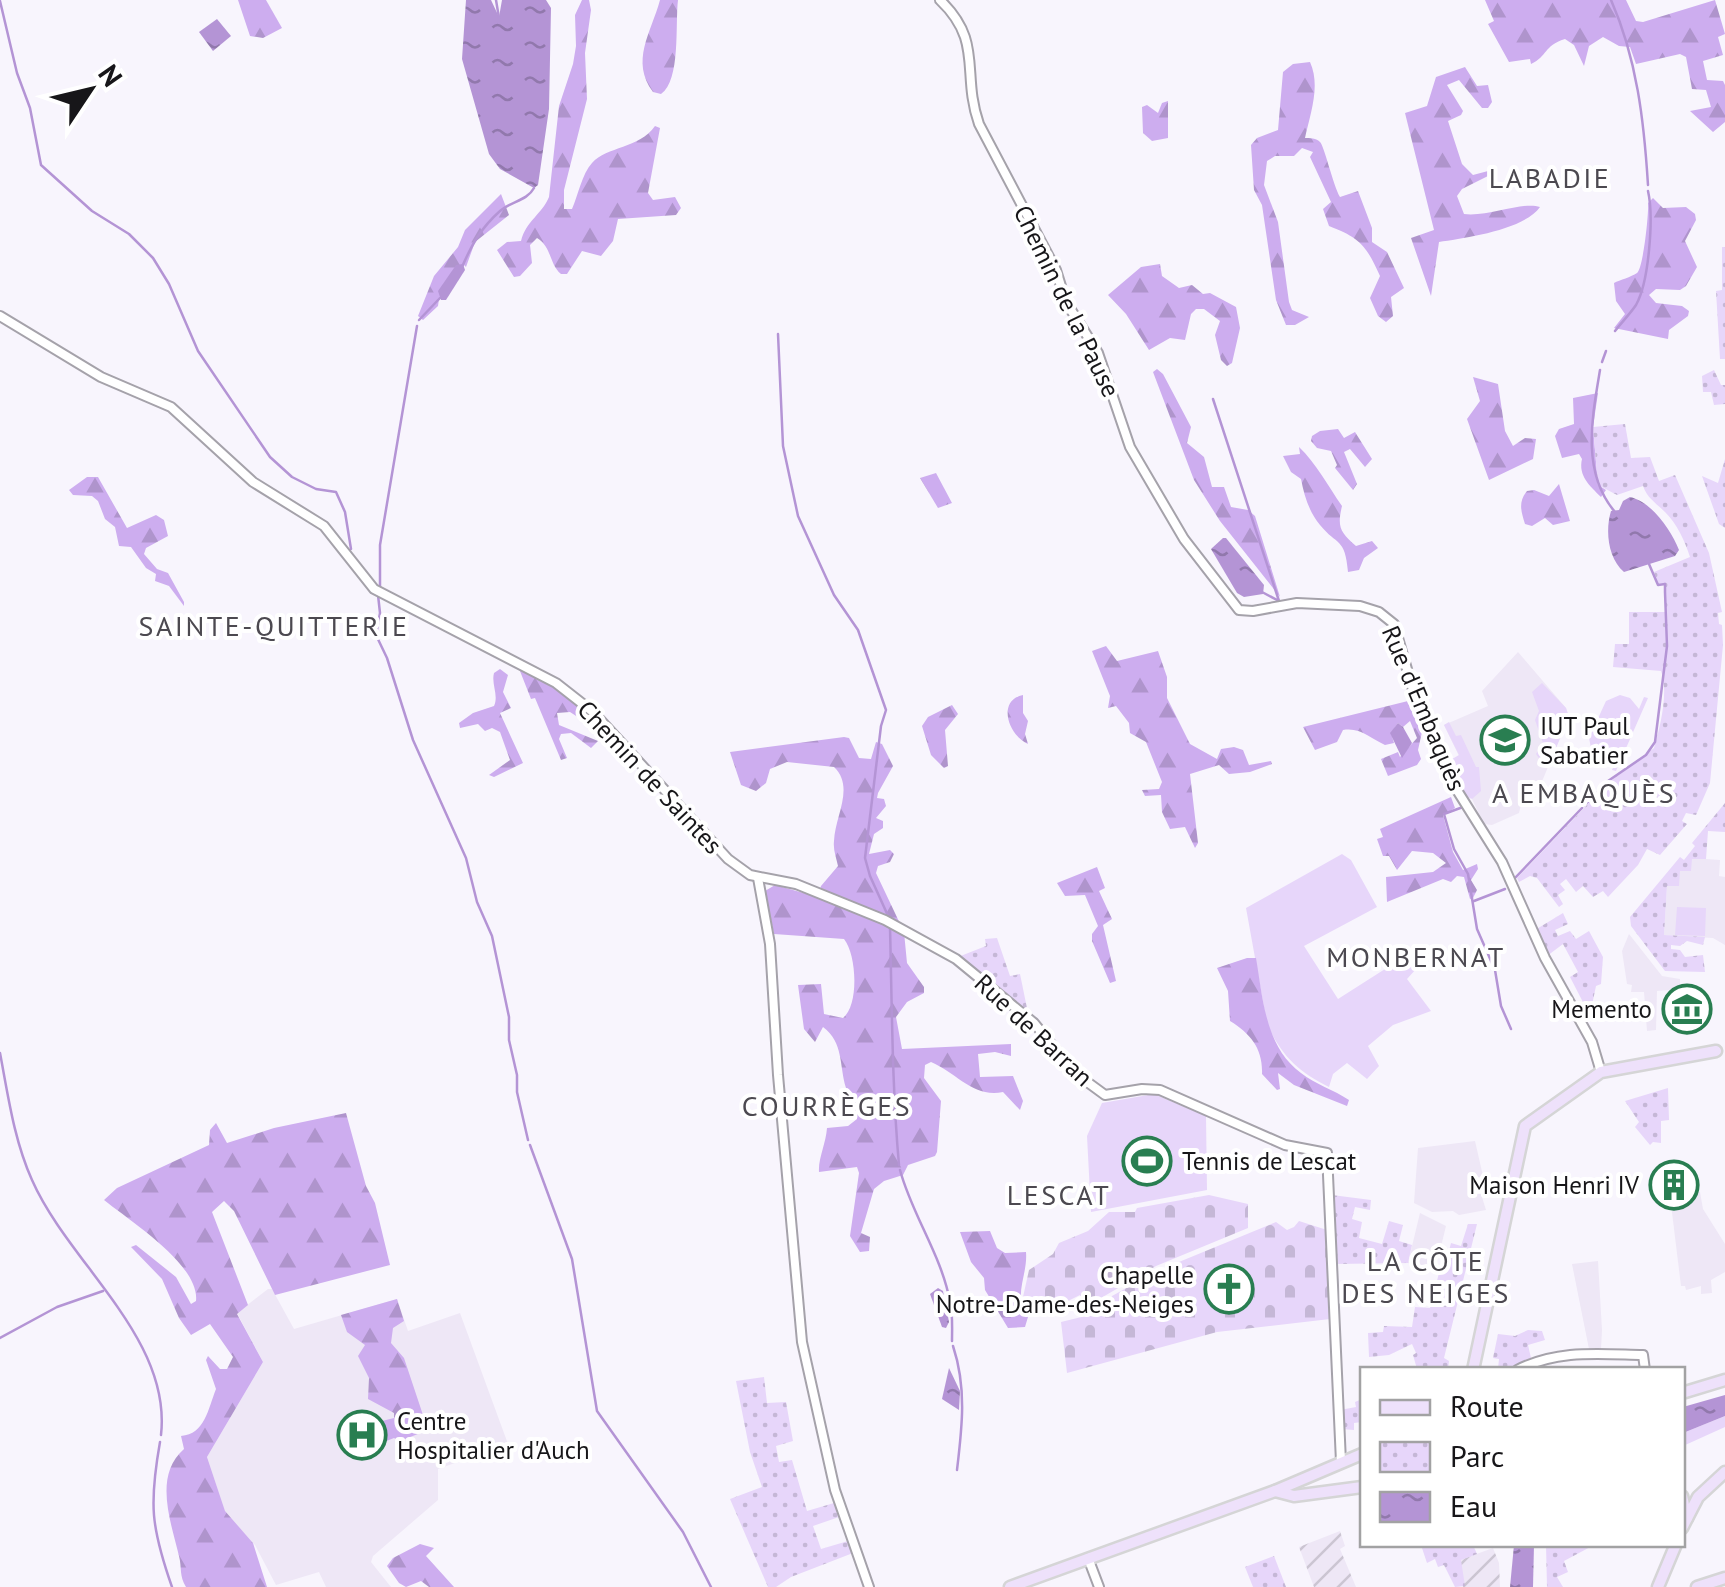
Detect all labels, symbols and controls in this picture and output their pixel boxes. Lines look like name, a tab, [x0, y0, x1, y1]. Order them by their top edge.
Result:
north arrow	[40, 40, 140, 140]
text: N	[90, 57, 131, 94]
district label: LABADIE	[1489, 159, 1611, 196]
street label: Chemin de la Pause	[1007, 200, 1127, 402]
district label: SAINTE-QUITTERIE	[139, 607, 409, 644]
street label: Rue d'Embaquès	[1375, 621, 1473, 795]
street label: Chemin de Saintes	[571, 694, 729, 860]
place label: IUT Paul Sabatier	[1540, 710, 1630, 771]
school or university icon: IUT Paul Sabatier	[1479, 714, 1531, 766]
district label: A EMBAQUÈS	[1492, 774, 1676, 811]
district label: MONBERNAT	[1326, 938, 1506, 975]
street label: Rue de Barran	[968, 967, 1100, 1093]
museum icon: Memento	[1661, 983, 1713, 1035]
place label: Memento	[1551, 993, 1652, 1025]
district label: COURRÈGES	[742, 1087, 912, 1124]
sports icon: Tennis de Lescat	[1121, 1135, 1173, 1187]
place label: Tennis de Lescat	[1182, 1145, 1357, 1177]
building icon: Maison Henri IV	[1648, 1159, 1700, 1211]
place label: Maison Henri IV	[1469, 1169, 1640, 1201]
district label: LESCAT	[1007, 1176, 1111, 1213]
district label: LA CÔTE DES NEIGES	[1341, 1242, 1511, 1311]
place label: Chapelle Notre-Dame-des-Neiges	[936, 1259, 1194, 1320]
church icon: Chapelle Notre-Dame-des-Neiges	[1203, 1263, 1255, 1315]
legend	[1360, 1367, 1685, 1547]
text: Route	[1450, 1386, 1524, 1425]
place label: Centre Hospitalier d'Auch	[397, 1405, 590, 1466]
hospital icon: Centre Hospitalier d'Auch	[336, 1409, 388, 1461]
text: Parc	[1450, 1436, 1504, 1475]
text: Eau	[1450, 1486, 1497, 1525]

